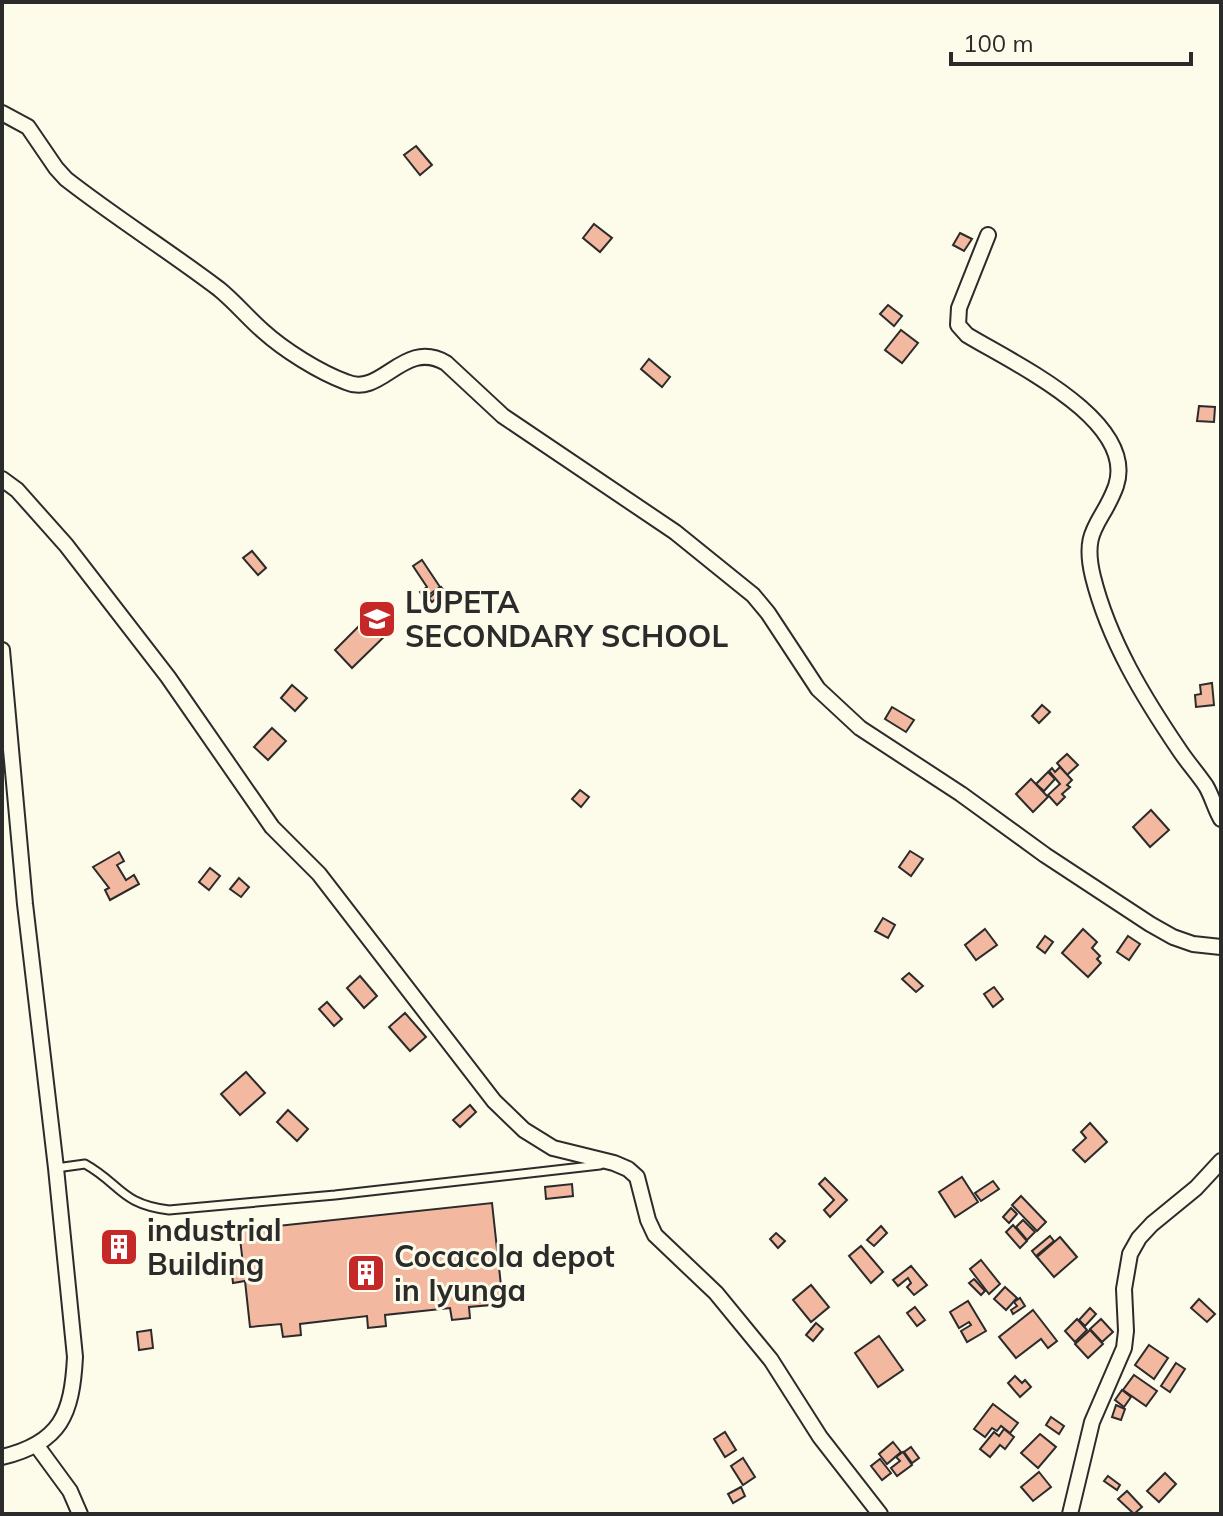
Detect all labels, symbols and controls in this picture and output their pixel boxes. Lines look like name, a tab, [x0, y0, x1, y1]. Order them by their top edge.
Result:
scale bar	[951, 16, 1191, 66]
text: 100 m	[963, 28, 1034, 58]
place label: LUPETA SECONDARY SCHOOL	[405, 583, 728, 655]
school or university icon: LUPETA SECONDARY SCHOOL	[356, 598, 398, 640]
place label: industrial Building	[147, 1211, 282, 1283]
building icon: industrial Building	[98, 1226, 140, 1268]
place label: Cocacola depot in Iyunga	[394, 1237, 615, 1309]
building icon: Cocacola depot in Iyunga	[345, 1252, 387, 1294]

